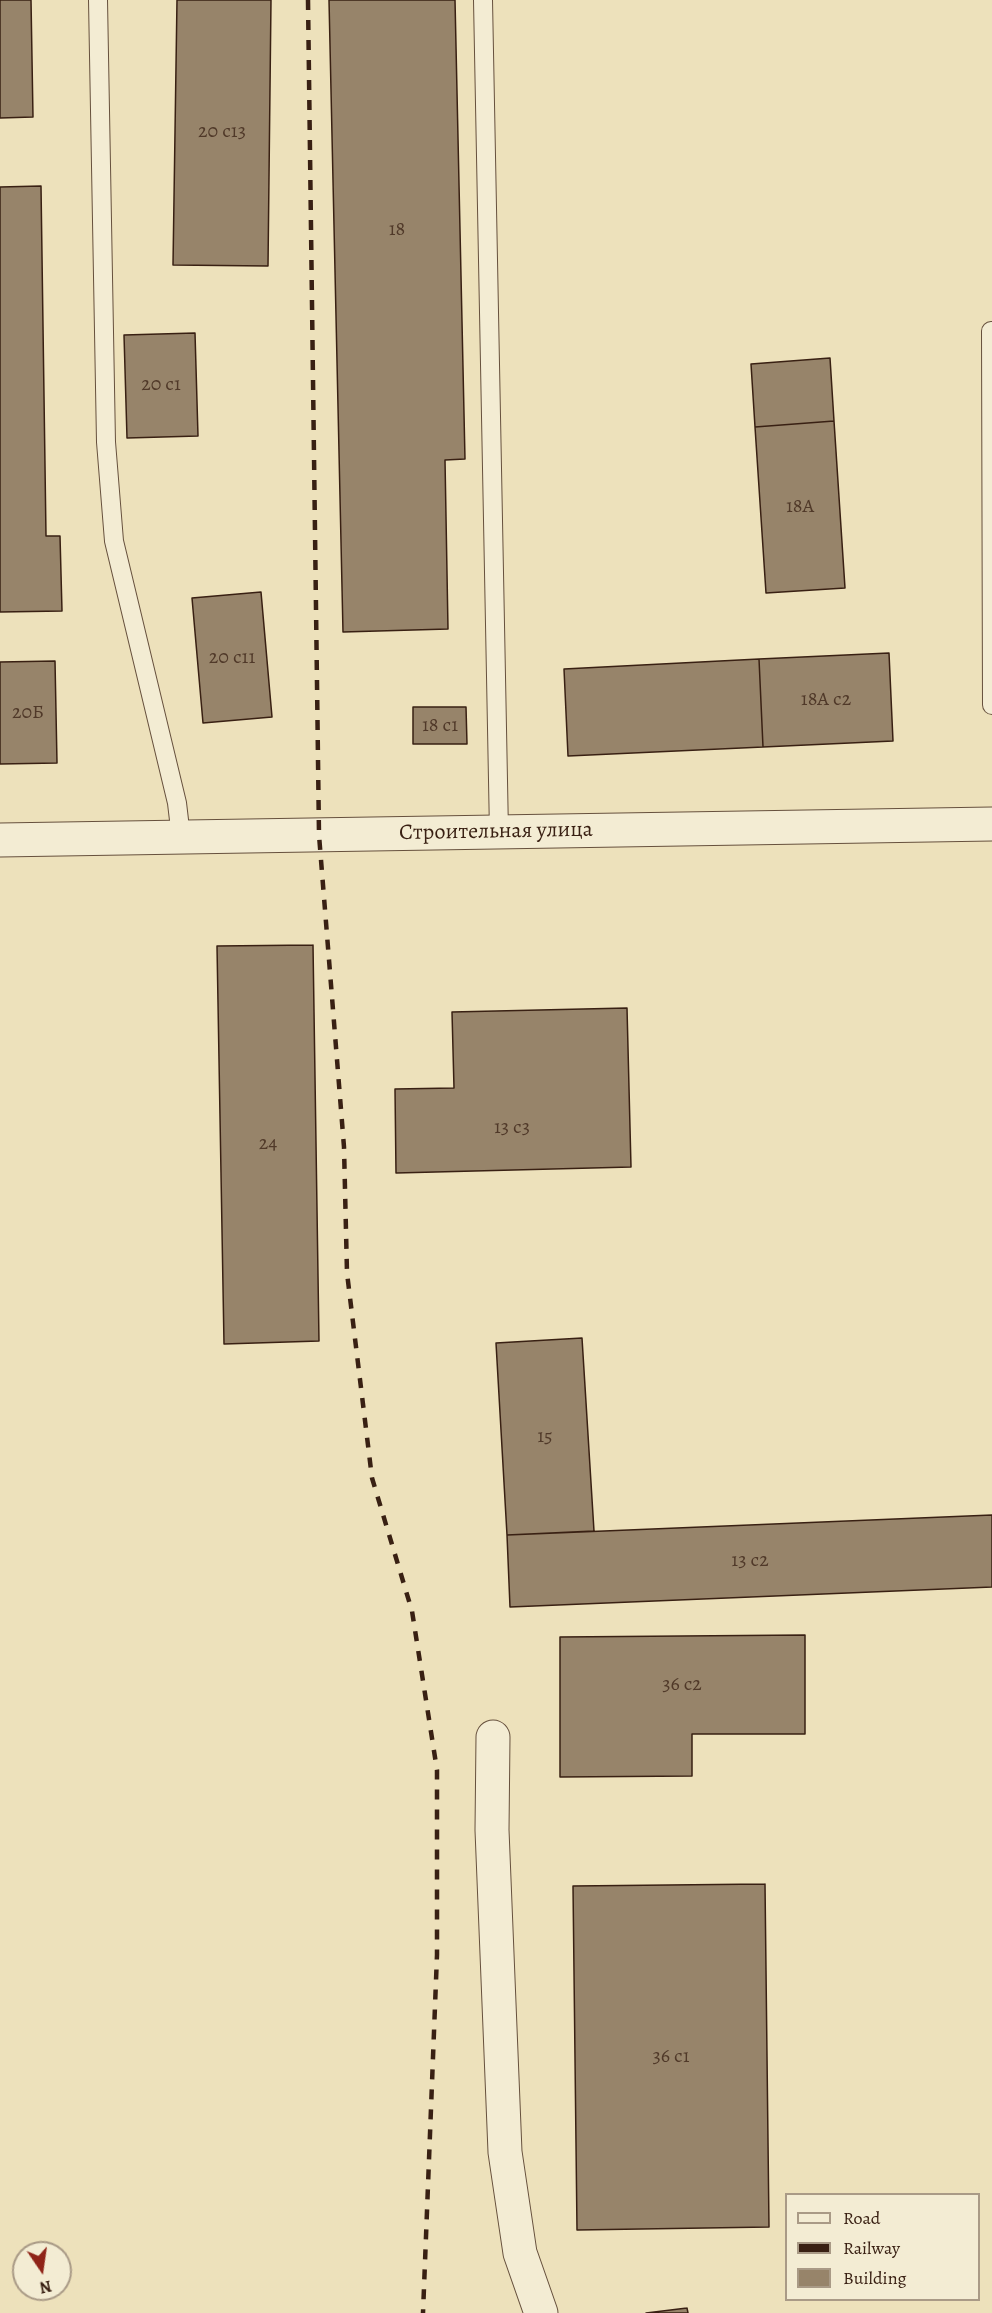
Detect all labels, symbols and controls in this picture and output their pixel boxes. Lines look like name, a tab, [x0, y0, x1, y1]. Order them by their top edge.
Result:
house number: 20 с13	[198, 120, 246, 144]
house number: 18	[389, 218, 405, 242]
house number: 20 с1	[141, 373, 181, 397]
house number: 18А	[786, 495, 814, 519]
house number: 20 с11	[209, 646, 255, 670]
house number: 18А с2	[801, 688, 851, 712]
house number: 20Б	[12, 701, 44, 725]
house number: 18 с1	[422, 714, 458, 738]
street label: Строительная улица	[399, 817, 593, 847]
house number: 13 с3	[494, 1116, 530, 1140]
house number: 24	[259, 1132, 277, 1156]
house number: 15	[537, 1425, 553, 1449]
house number: 13 с2	[731, 1549, 769, 1573]
house number: 36 с2	[662, 1673, 702, 1697]
house number: 36 с1	[652, 2045, 690, 2069]
legend	[785, 2193, 980, 2301]
text: Road	[843, 2206, 880, 2230]
text: Railway	[843, 2236, 900, 2260]
north arrow	[12, 2241, 72, 2301]
text: Building	[843, 2266, 907, 2290]
text: N	[37, 2275, 54, 2299]

